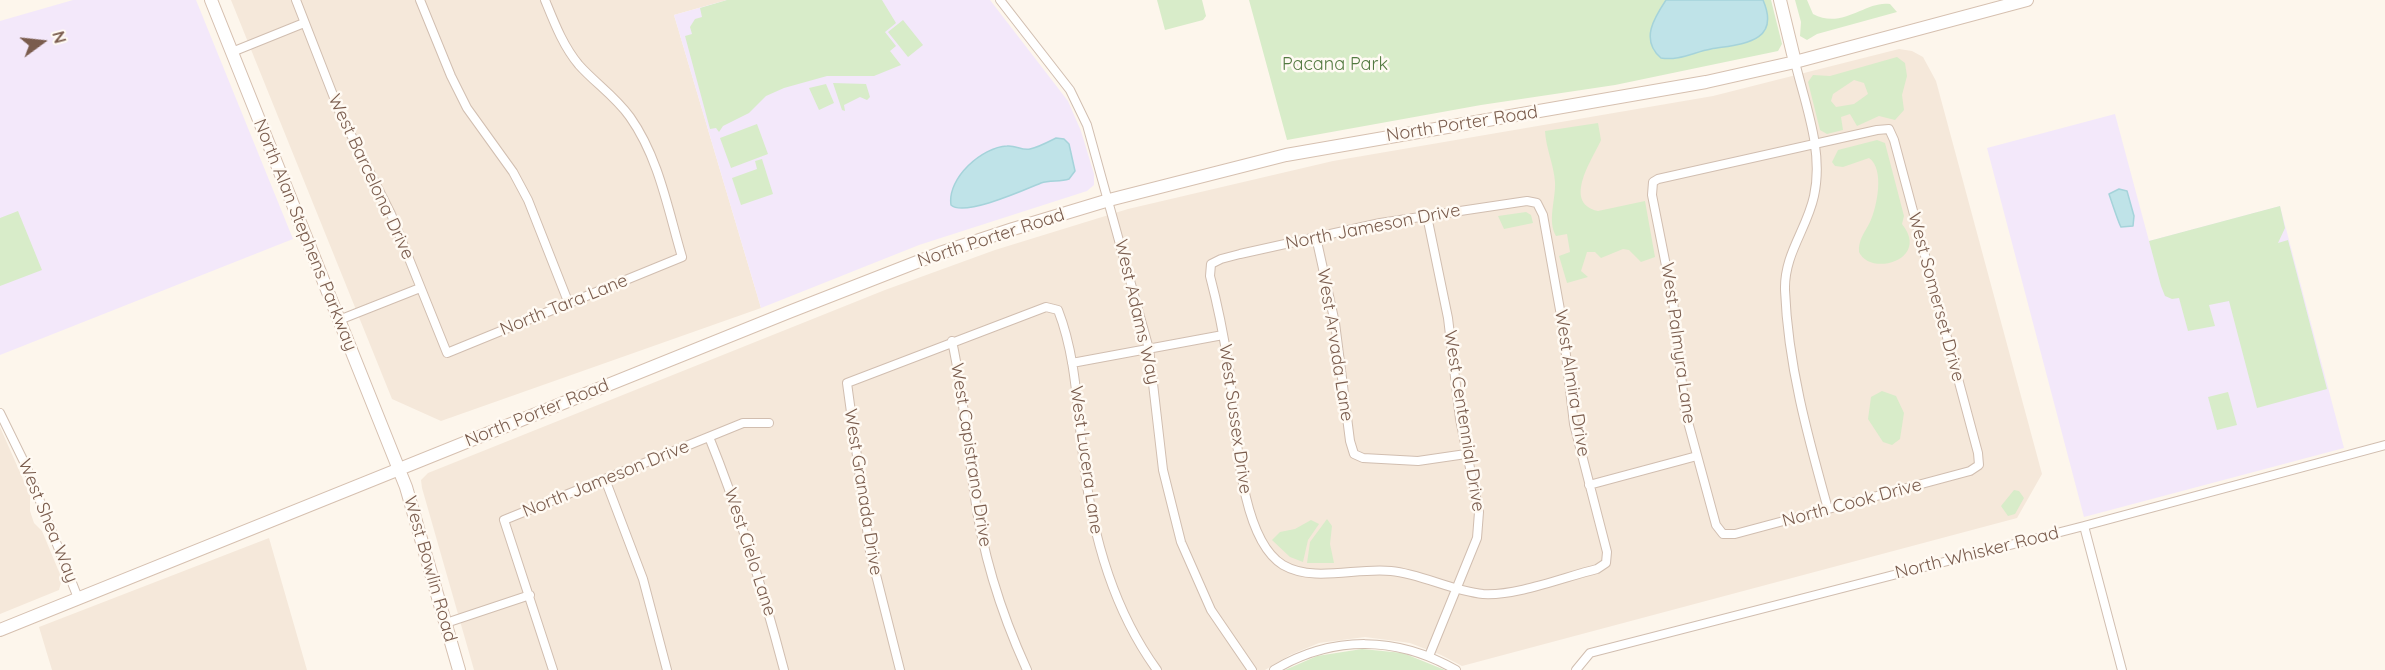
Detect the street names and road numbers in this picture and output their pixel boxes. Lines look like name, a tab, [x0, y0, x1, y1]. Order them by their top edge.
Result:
street label: West Barcelona Drive	[323, 91, 419, 263]
street label: North Porter Road	[1385, 101, 1539, 147]
street label: North Alan Stephens Parkway	[248, 116, 362, 354]
street label: North Jameson Drive	[1284, 199, 1462, 255]
street label: North Porter Road	[915, 204, 1067, 272]
street label: West Somerset Drive	[1903, 210, 1969, 384]
street label: West Adams Way	[1110, 237, 1164, 387]
street label: West Palmyra Lane	[1656, 261, 1700, 425]
street label: West Arvada Lane	[1312, 267, 1358, 423]
street label: North Tara Lane	[497, 270, 631, 340]
street label: West Almira Drive	[1550, 308, 1594, 458]
street label: West Centennial Drive	[1439, 329, 1489, 513]
street label: West Sussex Drive	[1214, 343, 1256, 495]
street label: West Capistrano Drive	[946, 362, 996, 548]
street label: North Porter Road	[462, 374, 612, 452]
street label: West Lucera Lane	[1065, 384, 1107, 536]
street label: West Granada Drive	[839, 407, 887, 577]
street label: North Jameson Drive	[519, 436, 693, 522]
street label: West Shea Way	[13, 456, 83, 586]
street label: North Cook Drive	[1780, 474, 1924, 532]
street label: West Cielo Lane	[719, 485, 781, 619]
street label: West Bowlin Road	[399, 494, 461, 644]
street label: North Whisker Road	[1893, 522, 2061, 584]

